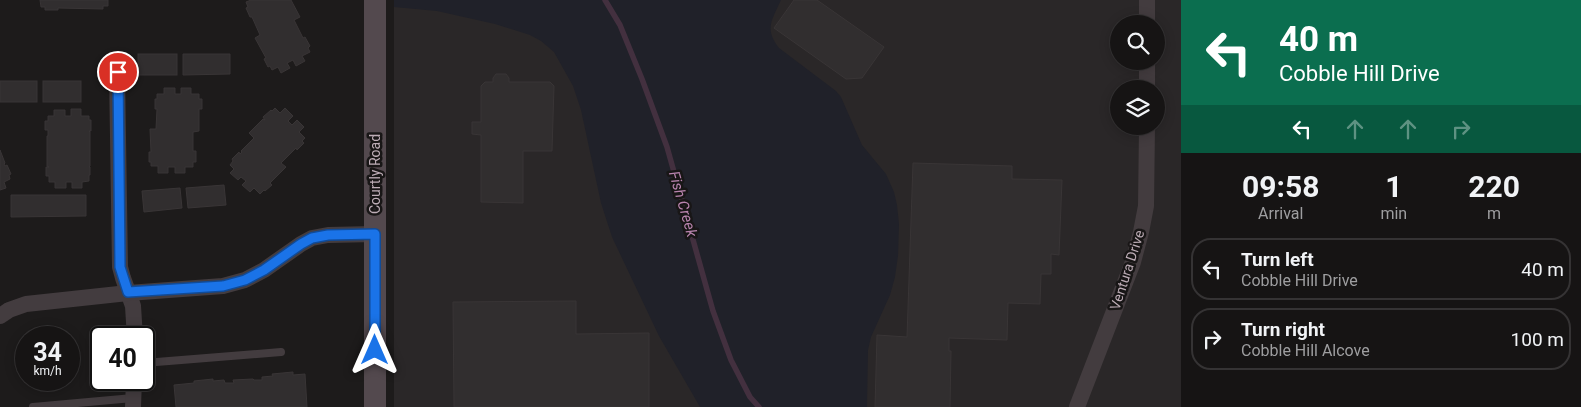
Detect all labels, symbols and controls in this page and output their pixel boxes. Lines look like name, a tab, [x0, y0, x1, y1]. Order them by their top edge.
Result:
map controls	[1110, 15, 1165, 135]
button: search	[1110, 15, 1165, 70]
text: 40 m	[1279, 19, 1358, 60]
icon: left	[1196, 20, 1261, 85]
pin	[97, 51, 139, 93]
icon: arrive	[104, 58, 132, 86]
text: Cobble Hill Drive	[1279, 61, 1440, 86]
button: layers	[1110, 80, 1165, 135]
icon: left	[1288, 115, 1316, 143]
icon: ahead	[1341, 115, 1369, 143]
icon: ahead	[1394, 115, 1422, 143]
icon: right	[1447, 115, 1475, 143]
street label: Courtly Road	[367, 134, 383, 214]
water label: Fish Creek	[665, 169, 701, 240]
text: 09:58	[1242, 169, 1319, 204]
text: 1	[1385, 169, 1402, 204]
text: 220	[1468, 169, 1520, 204]
text: Arrival	[1258, 204, 1303, 223]
text: min	[1380, 204, 1407, 223]
text: m	[1487, 204, 1501, 223]
street label: Ventura Drive	[1107, 228, 1147, 312]
text: Turn left	[1241, 248, 1314, 271]
icon: left	[1198, 255, 1226, 283]
text: 40 m	[1521, 258, 1564, 281]
text: Cobble Hill Drive	[1241, 271, 1358, 290]
text: Turn right	[1241, 318, 1325, 341]
position arrow	[348, 323, 400, 375]
icon: right	[1198, 325, 1226, 353]
speed limit sign: 40	[90, 326, 155, 391]
text: 100 m	[1511, 328, 1564, 351]
text: 34	[33, 338, 62, 367]
text: Cobble Hill Alcove	[1241, 341, 1370, 360]
text: km/h	[33, 364, 62, 378]

